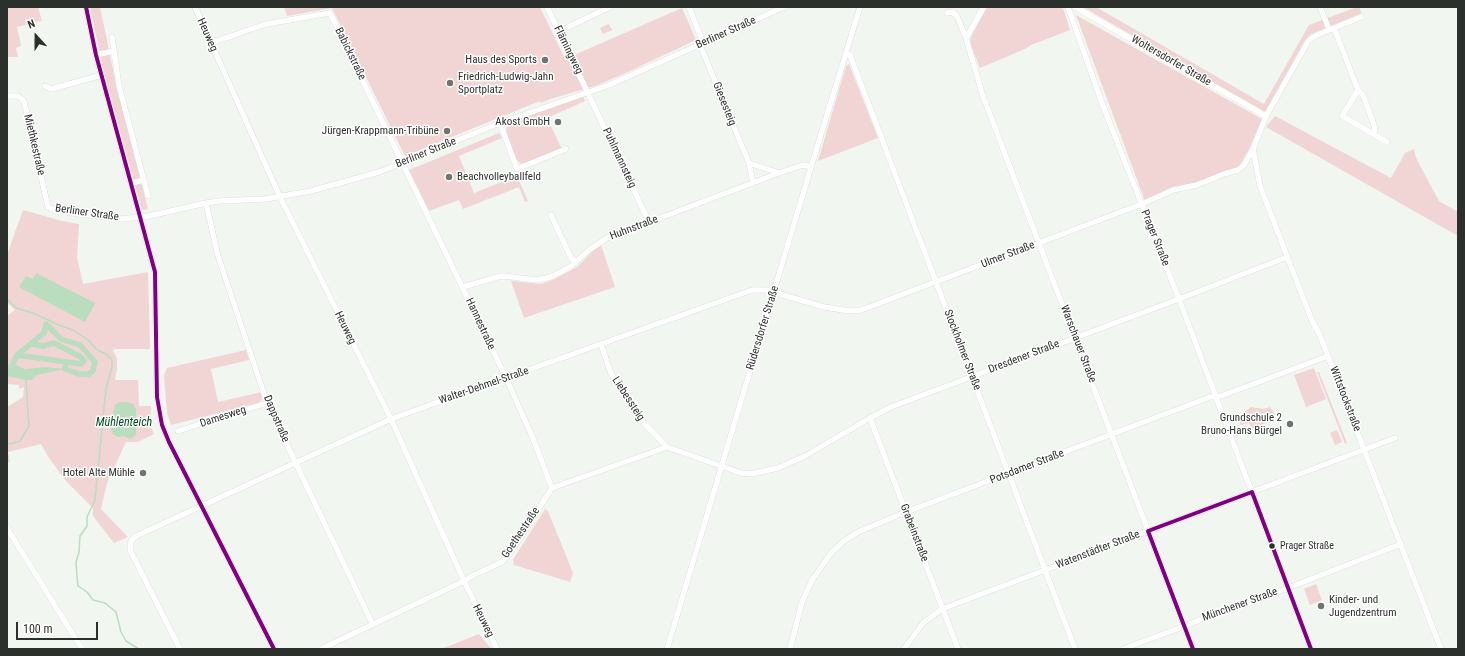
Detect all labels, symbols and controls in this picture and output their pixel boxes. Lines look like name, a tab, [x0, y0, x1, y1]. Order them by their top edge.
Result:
street label: Berliner Straße	[694, 14, 758, 52]
north arrow	[16, 16, 56, 56]
street label: Heuweg	[194, 16, 220, 54]
text: N	[26, 17, 37, 32]
street label: Flämingweg	[551, 24, 585, 76]
street label: Babickstraße	[332, 26, 368, 82]
street label: Woltersdorfer Straße	[1129, 33, 1213, 89]
place label: Haus des Sports	[465, 53, 537, 67]
marker: Haus des Sports	[540, 55, 550, 65]
place label: Friedrich-Ludwig-Jahn Sportplatz	[458, 70, 553, 96]
marker: Friedrich-Ludwig-Jahn Sportplatz	[445, 78, 455, 88]
street label: Giesesteig	[709, 80, 739, 128]
street label: Miethkestraße	[21, 113, 47, 177]
place label: Akost GmbH	[495, 115, 550, 129]
marker: Akost GmbH	[553, 117, 563, 127]
place label: Jürgen-Krappmann-Tribüne	[322, 124, 439, 138]
marker: Jürgen-Krappmann-Tribüne	[442, 126, 452, 136]
street label: Puhlmannsteig	[599, 126, 639, 190]
street label: Berliner Straße	[394, 135, 458, 171]
place label: Beachvolleyballfeld	[457, 170, 541, 184]
marker: Beachvolleyballfeld	[444, 172, 454, 182]
street label: Berliner Straße	[54, 202, 120, 224]
street label: Prager Straße	[1138, 208, 1172, 268]
street label: Huhnstraße	[608, 213, 660, 243]
street label: Ulmer Straße	[979, 239, 1037, 271]
street label: Rüdersdorfer Straße	[744, 284, 782, 372]
street label: Hannestraße	[462, 296, 498, 352]
street label: Warschauer Straße	[1057, 303, 1099, 385]
street label: Stockholmer Straße	[941, 308, 983, 392]
street label: Heuweg	[331, 309, 359, 347]
street label: Dresdener Straße	[987, 337, 1061, 377]
street label: Walter-Dehmel-Straße	[437, 364, 531, 408]
street label: Wittstockstraße	[1327, 365, 1363, 433]
street label: Liebessteig	[609, 374, 647, 424]
street label: Dappstraße	[260, 393, 292, 445]
street label: Damesweg	[198, 403, 248, 431]
place label: Grundschule 2 Bruno-Hans Bürgel	[1201, 411, 1282, 437]
water label: Mühlenteich	[96, 416, 152, 430]
marker: Grundschule 2 Bruno-Hans Bürgel	[1285, 419, 1295, 429]
street label: Potsdamer Straße	[988, 447, 1066, 487]
place label: Hotel Alte Mühle	[63, 466, 135, 480]
marker: Hotel Alte Mühle	[138, 468, 148, 478]
street label: Grabeinstraße	[897, 502, 931, 564]
street label: Goethestraße	[499, 505, 543, 561]
street label: Watenstädter Straße	[1054, 528, 1142, 572]
place label: Prager Straße	[1280, 540, 1334, 552]
marker: Prager Straße	[1267, 541, 1277, 551]
street label: Münchener Straße	[1201, 585, 1279, 625]
place label: Kinder- und Jugendzentrum	[1329, 593, 1396, 619]
marker: Kinder- und Jugendzentrum	[1316, 601, 1326, 611]
street label: Heuweg	[469, 602, 497, 640]
scale bar	[18, 614, 100, 640]
text: 100 m	[23, 622, 53, 636]

